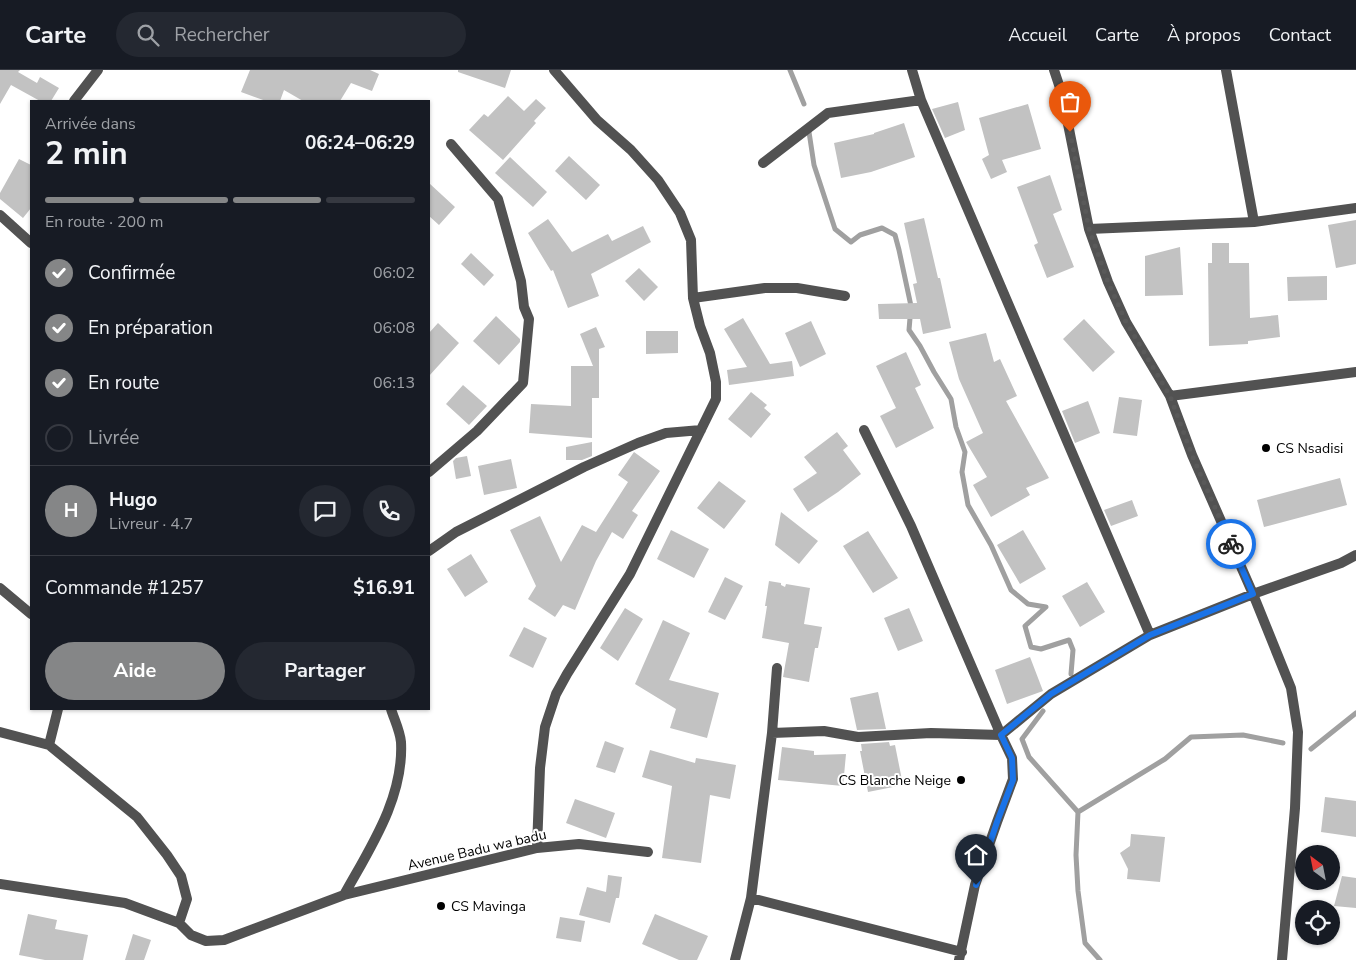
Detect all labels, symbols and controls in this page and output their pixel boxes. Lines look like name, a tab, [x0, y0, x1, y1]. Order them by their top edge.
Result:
search box	[116, 12, 466, 57]
text: Carte	[25, 19, 86, 51]
icon: search	[134, 21, 162, 49]
text: Rechercher	[174, 22, 270, 48]
text: Accueil	[1008, 23, 1067, 47]
text: Carte	[1095, 23, 1139, 47]
text: À propos	[1167, 23, 1241, 47]
text: Contact	[1269, 23, 1331, 47]
pin	[1049, 81, 1091, 132]
icon: bag	[1056, 88, 1084, 116]
text: Arrivée dans	[45, 113, 136, 135]
text: 06:24–06:29	[305, 130, 415, 156]
text: 2 min	[45, 132, 128, 175]
text: En route · 200 m	[45, 211, 164, 233]
icon: check	[45, 259, 73, 287]
text: Confirmée	[88, 260, 175, 286]
text: 06:02	[373, 262, 415, 284]
icon: check	[45, 314, 73, 342]
text: En préparation	[88, 315, 213, 341]
text: 06:08	[373, 317, 415, 339]
icon: check	[45, 369, 73, 397]
text: En route	[88, 370, 159, 396]
text: 06:13	[373, 372, 415, 394]
text: Livrée	[88, 425, 139, 451]
place label: CS Nsadisi	[1276, 439, 1343, 458]
marker: CS Nsadisi	[1260, 442, 1272, 454]
button: chat	[299, 485, 351, 537]
button: phone	[363, 485, 415, 537]
text: Hugo	[109, 487, 157, 513]
text: H	[64, 498, 78, 524]
text: Livreur · 4.7	[109, 513, 193, 535]
courier	[1206, 519, 1256, 569]
icon: bike	[1217, 530, 1245, 558]
text: Commande #1257	[45, 575, 204, 601]
text: $16.91	[353, 575, 415, 601]
button: Aide	[45, 642, 225, 700]
button: Partager	[235, 642, 415, 700]
place label: CS Blanche Neige	[838, 771, 951, 790]
marker: CS Blanche Neige	[955, 774, 967, 786]
street label: Avenue Badu wa badu	[406, 825, 548, 875]
pin	[955, 834, 997, 885]
icon: home	[962, 841, 990, 869]
north arrow	[1295, 845, 1340, 890]
map controls	[1295, 845, 1340, 945]
place label: CS Mavinga	[451, 897, 526, 916]
marker: CS Mavinga	[435, 900, 447, 912]
button: locate	[1295, 900, 1340, 945]

